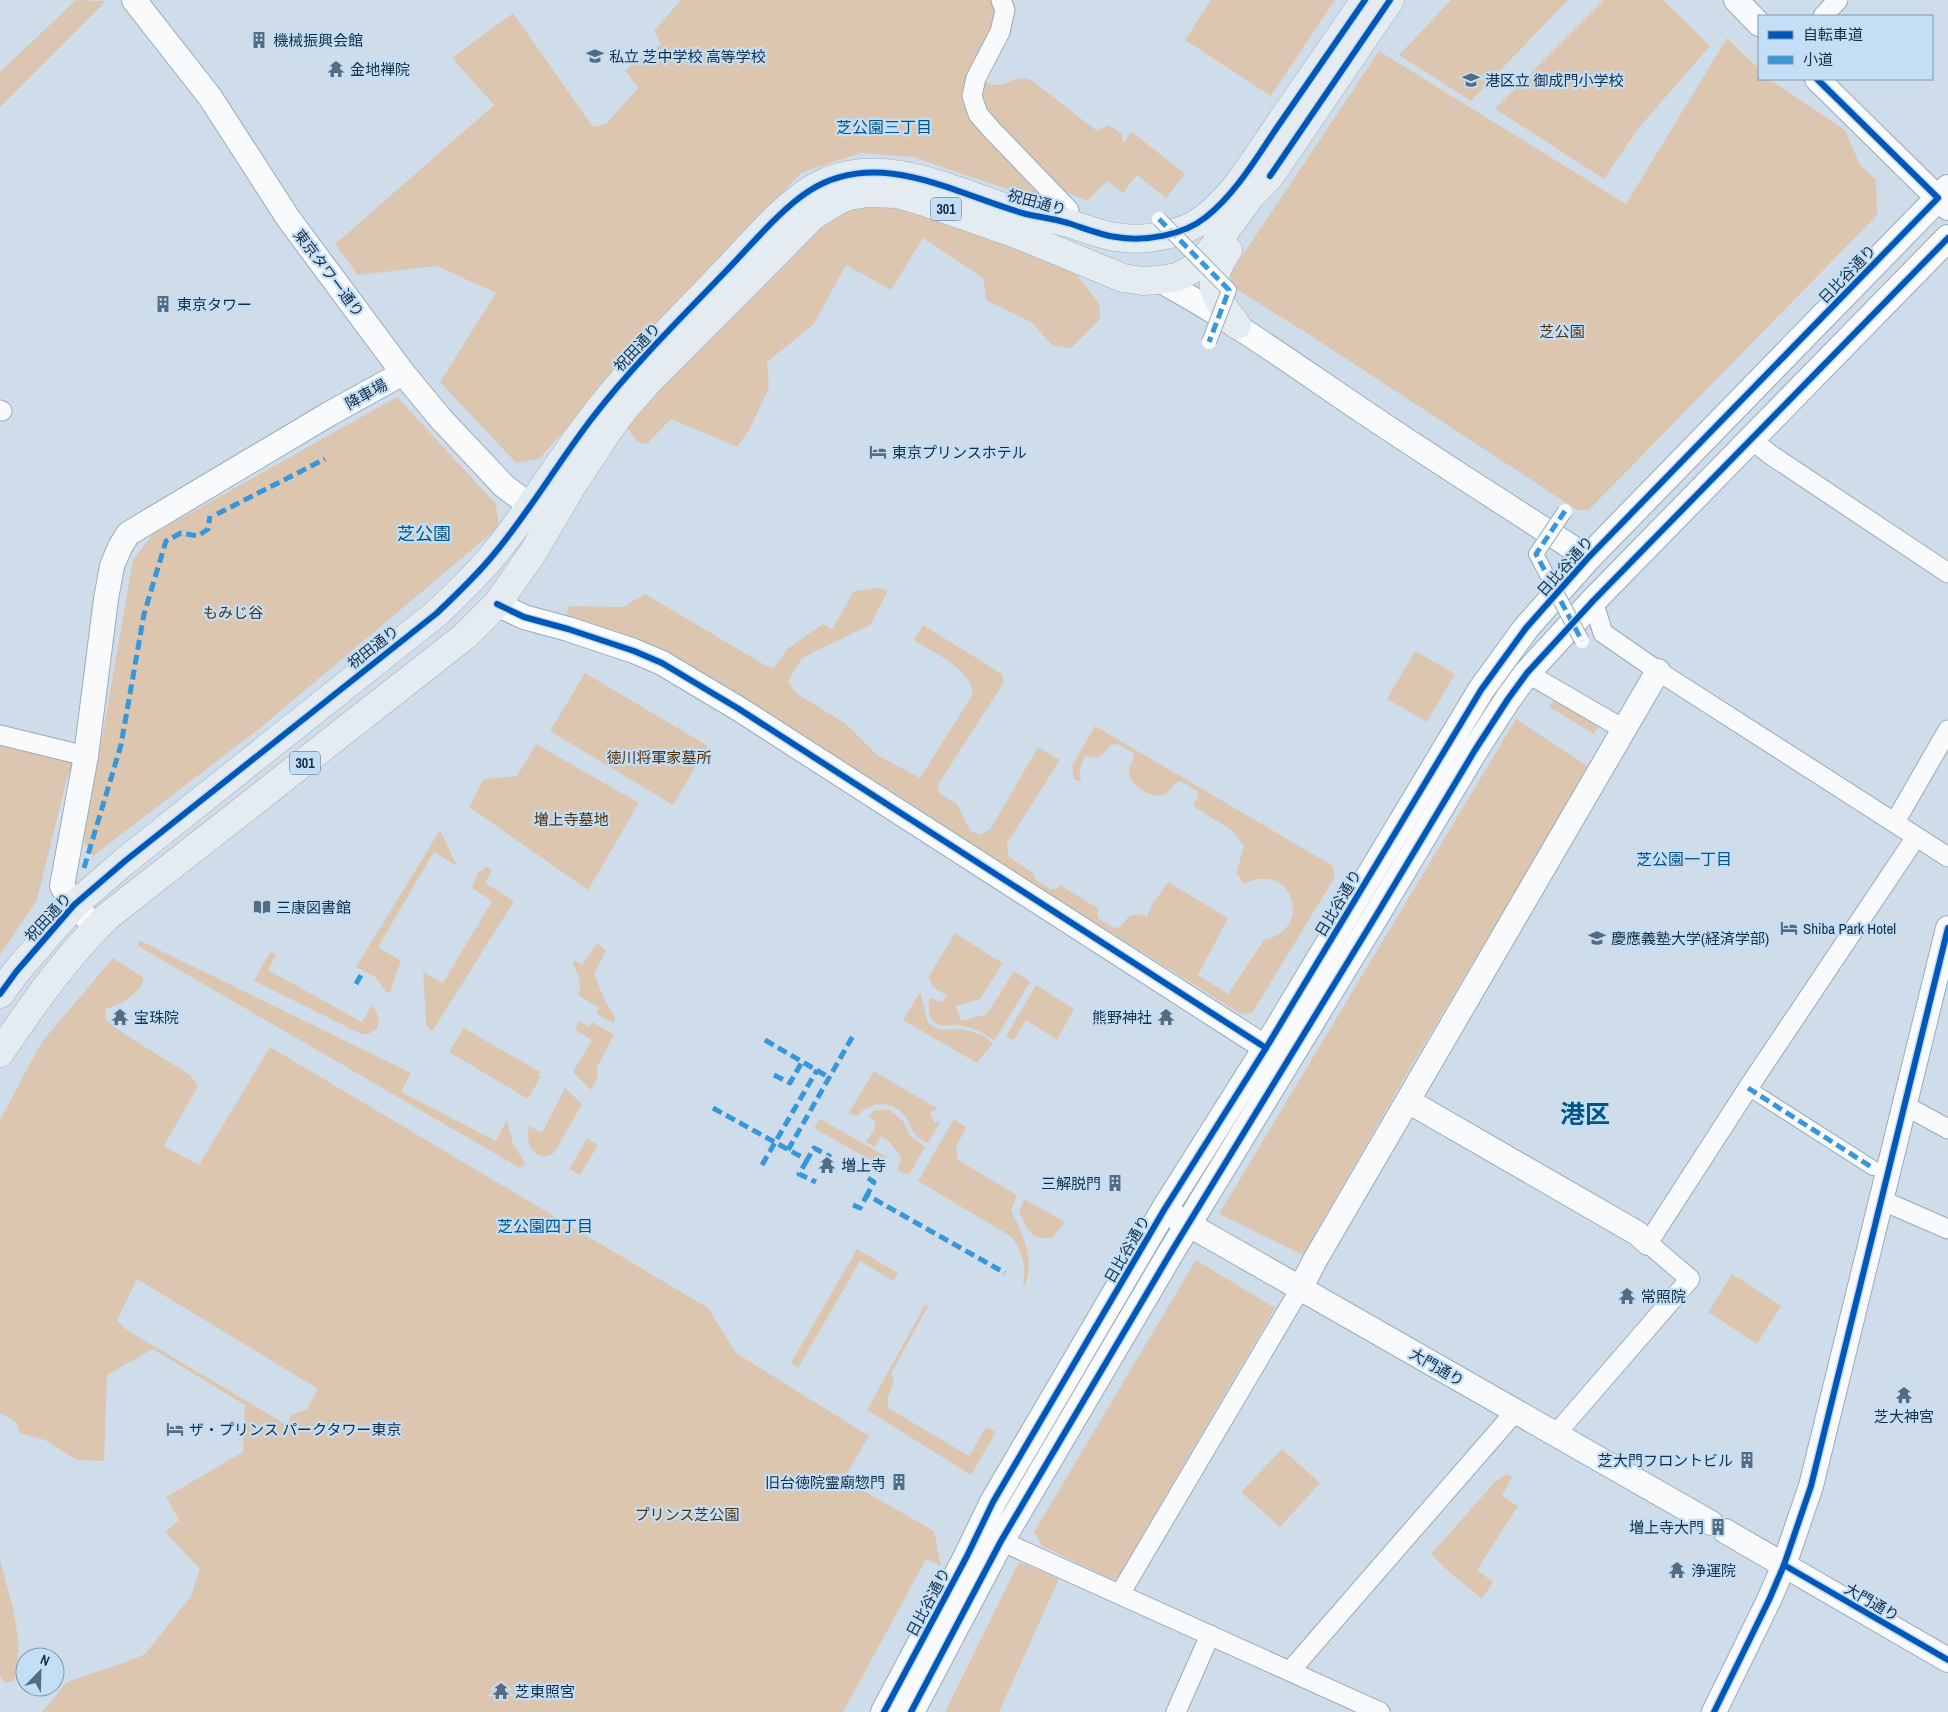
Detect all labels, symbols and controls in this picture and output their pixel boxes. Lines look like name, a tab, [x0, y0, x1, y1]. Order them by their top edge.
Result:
legend	[1758, 15, 1933, 80]
text: 自転車道	[1803, 24, 1863, 45]
building icon: 機械振興会館	[249, 30, 269, 50]
place label: 機械振興会館	[273, 30, 363, 51]
school or university icon: 私立 芝中学校 高等学校	[585, 46, 605, 66]
place label: 私立 芝中学校 高等学校	[609, 46, 766, 67]
text: 小道	[1803, 49, 1833, 70]
temple icon: 金地禅院	[326, 59, 346, 79]
place label: 金地禅院	[350, 59, 410, 80]
school or university icon: 港区立 御成門小学校	[1461, 70, 1481, 90]
place label: 港区立 御成門小学校	[1485, 70, 1623, 91]
district label: 芝公園三丁目	[836, 116, 932, 138]
street label: 祝田通り	[1005, 184, 1069, 220]
road number: 301	[931, 198, 961, 220]
street label: 東京タワー通り	[289, 225, 369, 321]
street label: 日比谷通り	[1813, 240, 1881, 308]
building icon: 東京タワー	[153, 294, 173, 314]
place label: 東京タワー	[177, 294, 252, 315]
street label: 祝田通り	[609, 318, 665, 376]
park label: 芝公園	[1539, 321, 1585, 342]
street label: 降車場	[341, 374, 391, 414]
hotel icon: 東京プリンスホテル	[868, 442, 888, 462]
place label: 東京プリンスホテル	[892, 442, 1027, 463]
district label: 芝公園	[397, 521, 451, 546]
street label: 日比谷通り	[1532, 531, 1598, 601]
park label: もみじ谷	[203, 602, 263, 623]
street label: 祝田通り	[343, 620, 403, 674]
park label: 徳川将軍家墓所	[606, 747, 712, 768]
road number: 301	[290, 751, 320, 774]
park label: 増上寺墓地	[533, 809, 609, 830]
district label: 芝公園一丁目	[1636, 848, 1732, 870]
street label: 日比谷通り	[1310, 865, 1366, 941]
street label: 祝田通り	[20, 888, 76, 946]
library icon: 三康図書館	[252, 897, 272, 917]
place label: 三康図書館	[276, 897, 351, 918]
hotel icon: Shiba Park Hotel	[1779, 918, 1799, 938]
place label: Shiba Park Hotel	[1803, 918, 1896, 939]
school or university icon: 慶應義塾大学(経済学部)	[1587, 928, 1607, 948]
place label: 慶應義塾大学(経済学部)	[1611, 928, 1769, 949]
temple icon: 宝珠院	[110, 1007, 130, 1027]
place label: 宝珠院	[134, 1007, 179, 1028]
place label: 熊野神社	[1092, 1007, 1152, 1028]
temple icon: 熊野神社	[1156, 1007, 1176, 1027]
district label: 港区	[1560, 1097, 1610, 1131]
temple icon: 増上寺	[817, 1155, 837, 1175]
place label: 増上寺	[841, 1155, 886, 1176]
place label: 三解脱門	[1041, 1173, 1101, 1194]
building icon: 三解脱門	[1105, 1173, 1125, 1193]
street label: 日比谷通り	[1099, 1211, 1155, 1287]
district label: 芝公園四丁目	[497, 1215, 593, 1237]
temple icon: 常照院	[1617, 1286, 1637, 1306]
place label: 常照院	[1641, 1286, 1686, 1307]
street label: 大門通り	[1406, 1343, 1468, 1391]
temple icon: 芝大神宮	[1894, 1385, 1914, 1405]
place label: 芝大神宮	[1874, 1406, 1934, 1427]
hotel icon: ザ・プリンス パークタワー東京	[165, 1419, 185, 1439]
place label: ザ・プリンス パークタワー東京	[189, 1419, 402, 1440]
place label: 芝大門フロントビル	[1598, 1450, 1733, 1471]
building icon: 芝大門フロントビル	[1737, 1450, 1757, 1470]
place label: 旧台徳院霊廟惣門	[765, 1472, 885, 1493]
building icon: 旧台徳院霊廟惣門	[889, 1472, 909, 1492]
park label: プリンス芝公園	[635, 1504, 739, 1525]
place label: 増上寺大門	[1629, 1517, 1704, 1538]
building icon: 増上寺大門	[1708, 1517, 1728, 1537]
temple icon: 浄運院	[1667, 1560, 1687, 1580]
place label: 浄運院	[1691, 1560, 1736, 1581]
street label: 日比谷通り	[901, 1564, 955, 1640]
street label: 大門通り	[1841, 1578, 1903, 1626]
north arrow	[15, 1647, 65, 1697]
text: N	[38, 1650, 52, 1670]
temple icon: 芝東照宮	[491, 1681, 511, 1701]
place label: 芝東照宮	[515, 1681, 575, 1702]

